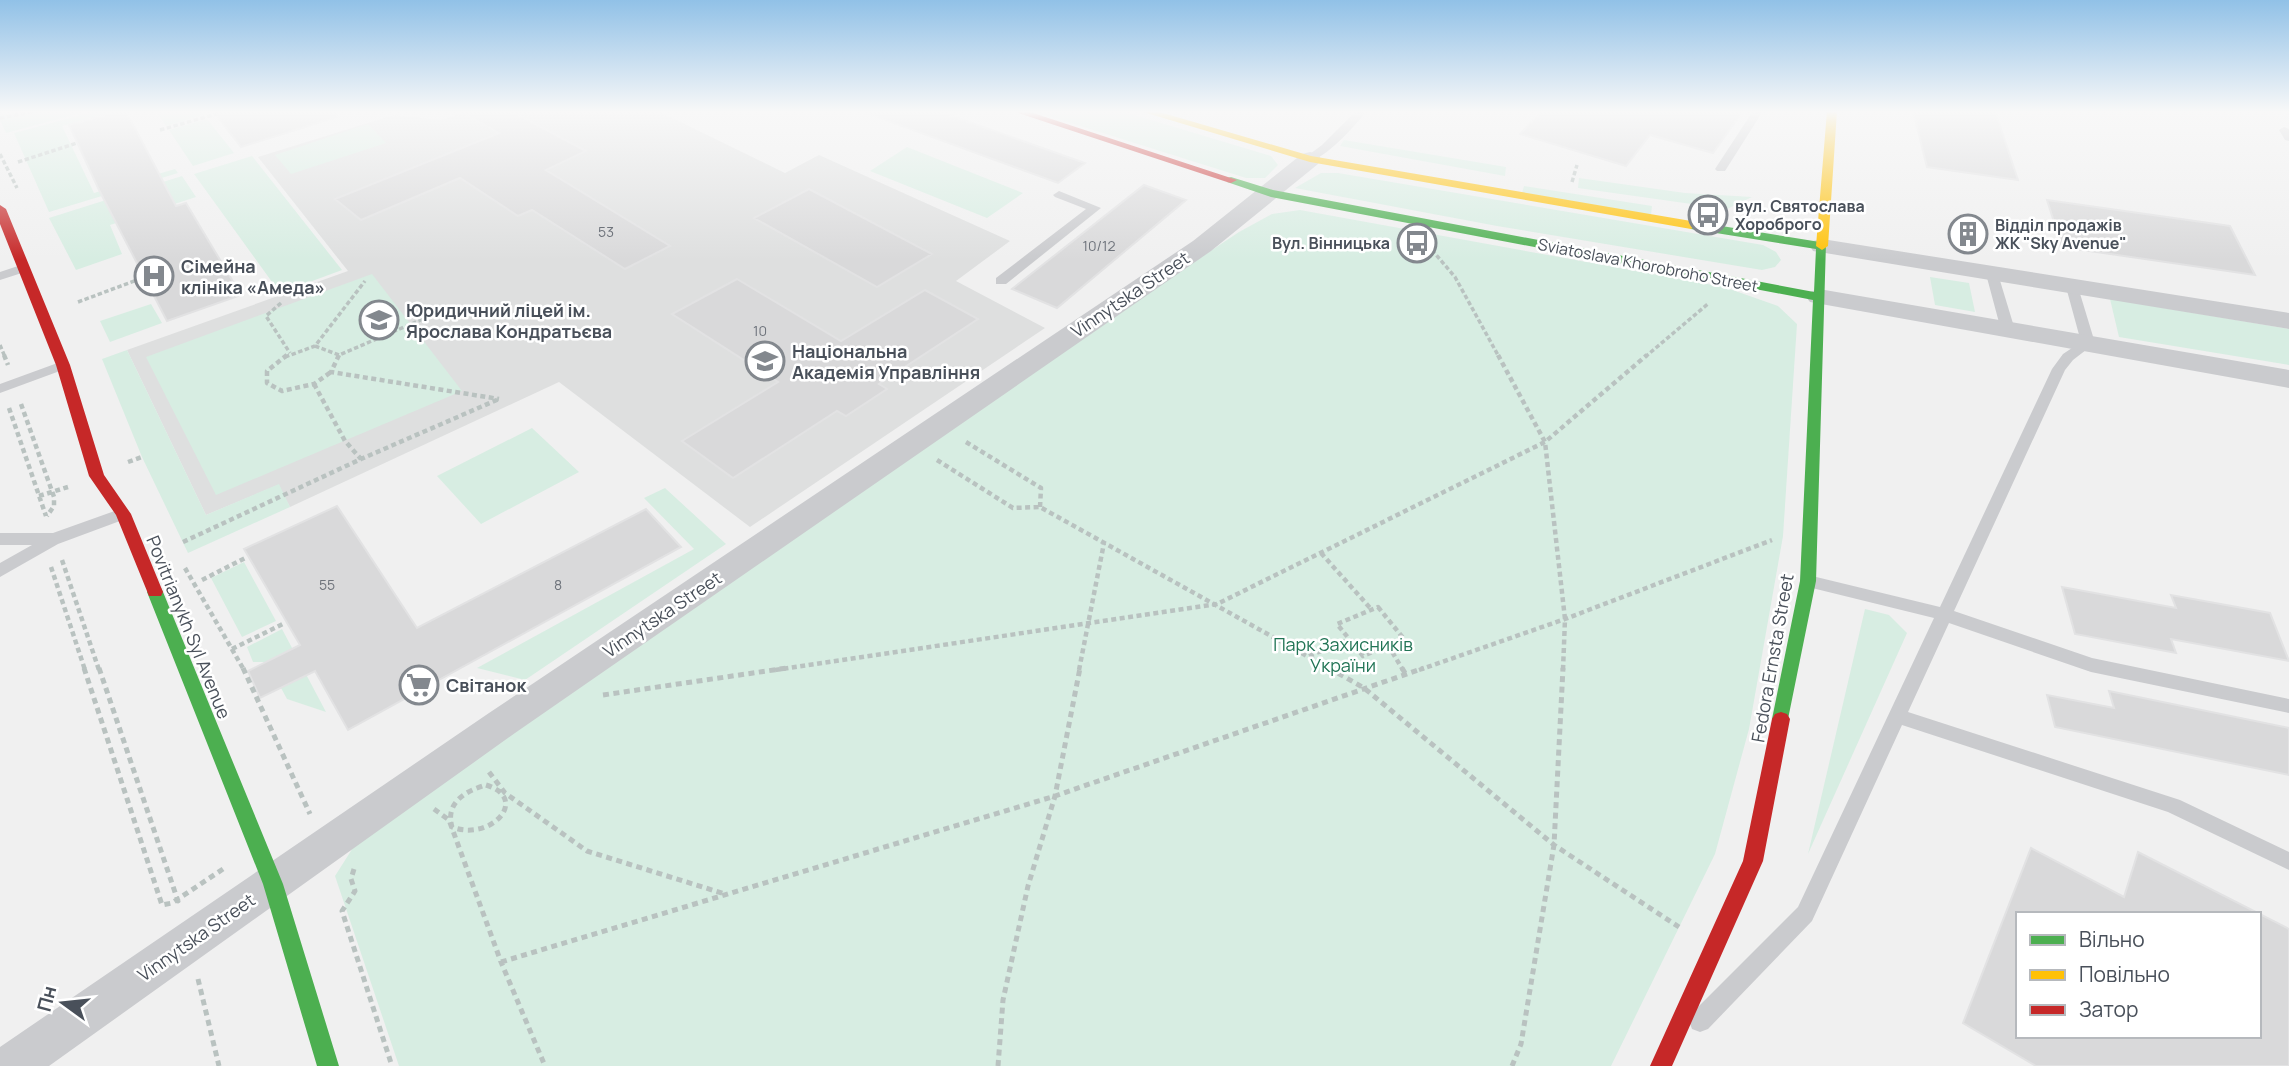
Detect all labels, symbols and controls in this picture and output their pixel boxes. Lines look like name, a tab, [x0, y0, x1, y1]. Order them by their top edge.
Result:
bus stop icon: вул. Святослава Хороброго	[1687, 194, 1729, 236]
place label: вул. Святослава Хороброго	[1735, 195, 1865, 235]
building icon: Відділ продажів ЖК "Sky Avenue"	[1947, 213, 1989, 255]
place label: Відділ продажів ЖК "Sky Avenue"	[1995, 214, 2127, 254]
house number: 53	[598, 222, 614, 241]
bus stop icon: Вул. Вінницька	[1396, 222, 1438, 264]
place label: Вул. Вінницька	[1272, 232, 1390, 254]
street label: Sviatoslava Khorobroho Street	[1536, 233, 1760, 297]
house number: 10/12	[1083, 236, 1115, 255]
street label: Vinnytska Street	[1066, 245, 1194, 343]
place label: Сімейна клініка «Амеда»	[181, 254, 325, 299]
hospital icon: Сімейна клініка «Амеда»	[133, 255, 175, 297]
place label: Юридичний ліцей ім. Ярослава Кондратьєва	[406, 298, 612, 343]
school or university icon: Юридичний ліцей ім. Ярослава Кондратьєва	[358, 299, 400, 341]
house number: 10	[753, 321, 767, 340]
place label: Національна Академія Управління	[792, 339, 980, 384]
school or university icon: Національна Академія Управління	[744, 340, 786, 382]
street label: Povitrianykh Syl Avenue	[141, 532, 237, 722]
street label: Vinnytska Street	[598, 565, 726, 663]
street label: Fedora Ernsta Street	[1745, 572, 1799, 744]
house number: 55	[319, 575, 335, 594]
house number: 8	[554, 575, 562, 594]
park label: Парк Захисників України	[1273, 632, 1413, 677]
supermarket icon: Світанок	[398, 664, 440, 706]
place label: Світанок	[446, 673, 527, 697]
street label: Vinnytska Street	[133, 888, 259, 986]
legend	[2016, 912, 2261, 1038]
text: Вільно	[2079, 925, 2145, 953]
text: Повільно	[2079, 960, 2170, 988]
north arrow	[28, 968, 98, 1038]
text: Пн	[31, 983, 62, 1014]
text: Затор	[2079, 995, 2138, 1023]

